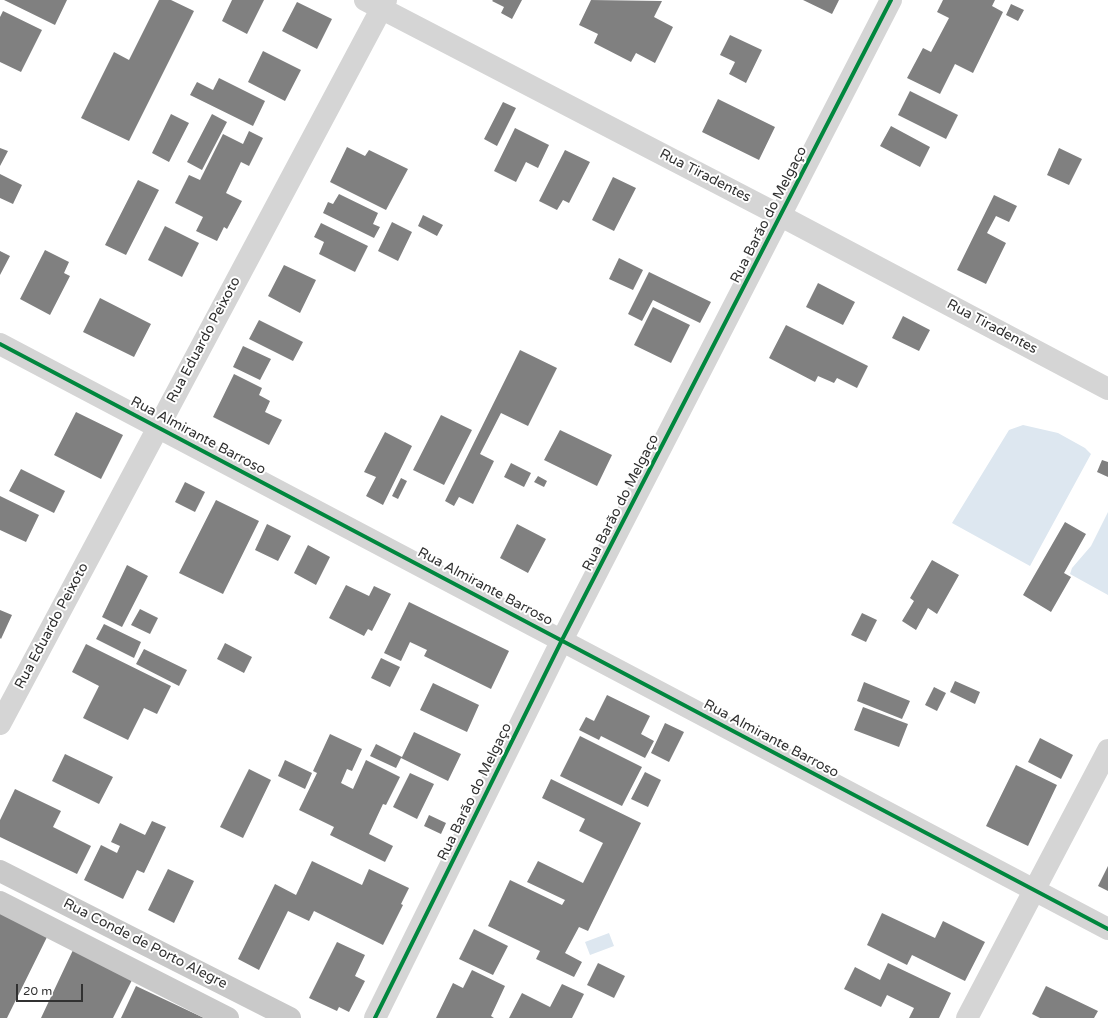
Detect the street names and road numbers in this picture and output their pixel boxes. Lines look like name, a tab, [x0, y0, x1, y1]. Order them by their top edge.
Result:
street label: Rua Barão do Melgaço	[727, 144, 811, 286]
street label: Rua Tiradentes	[657, 146, 753, 206]
street label: Rua Eduardo Peixoto	[164, 274, 244, 406]
street label: Rua Tiradentes	[944, 296, 1040, 358]
street label: Rua Almirante Barroso	[128, 393, 268, 479]
street label: Rua Barão do Melgaço	[579, 432, 663, 574]
street label: Rua Almirante Barroso	[415, 544, 555, 630]
street label: Rua Eduardo Peixoto	[12, 560, 92, 692]
street label: Rua Almirante Barroso	[701, 696, 841, 782]
street label: Rua Barão do Melgaço	[434, 720, 516, 864]
street label: Rua Conde de Porto Alegre	[60, 895, 230, 993]

